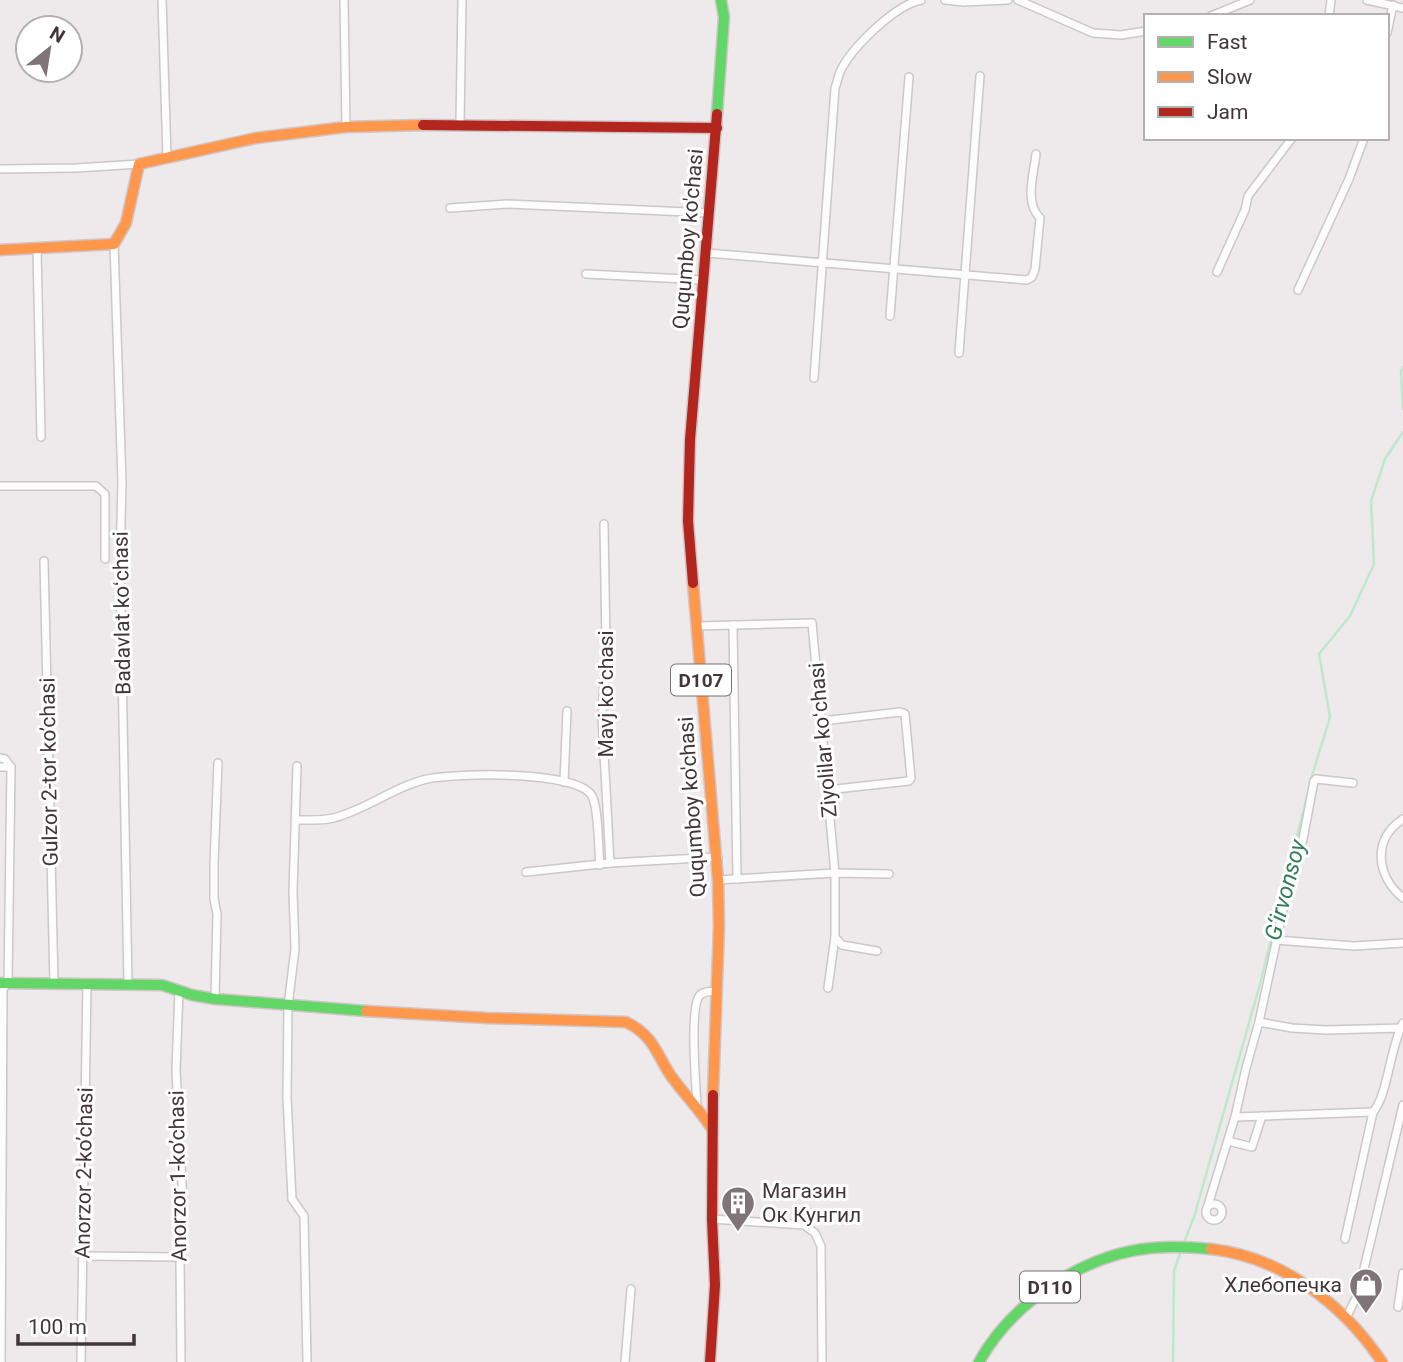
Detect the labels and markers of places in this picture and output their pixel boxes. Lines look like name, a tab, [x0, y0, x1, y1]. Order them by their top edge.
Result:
place label: Магазин Ок Кунгил	[762, 1179, 861, 1227]
building icon: Магазин Ок Кунгил	[719, 1184, 757, 1233]
shop icon: Хлебопечка	[1347, 1266, 1385, 1315]
place label: Хлебопечка	[1224, 1273, 1342, 1297]

